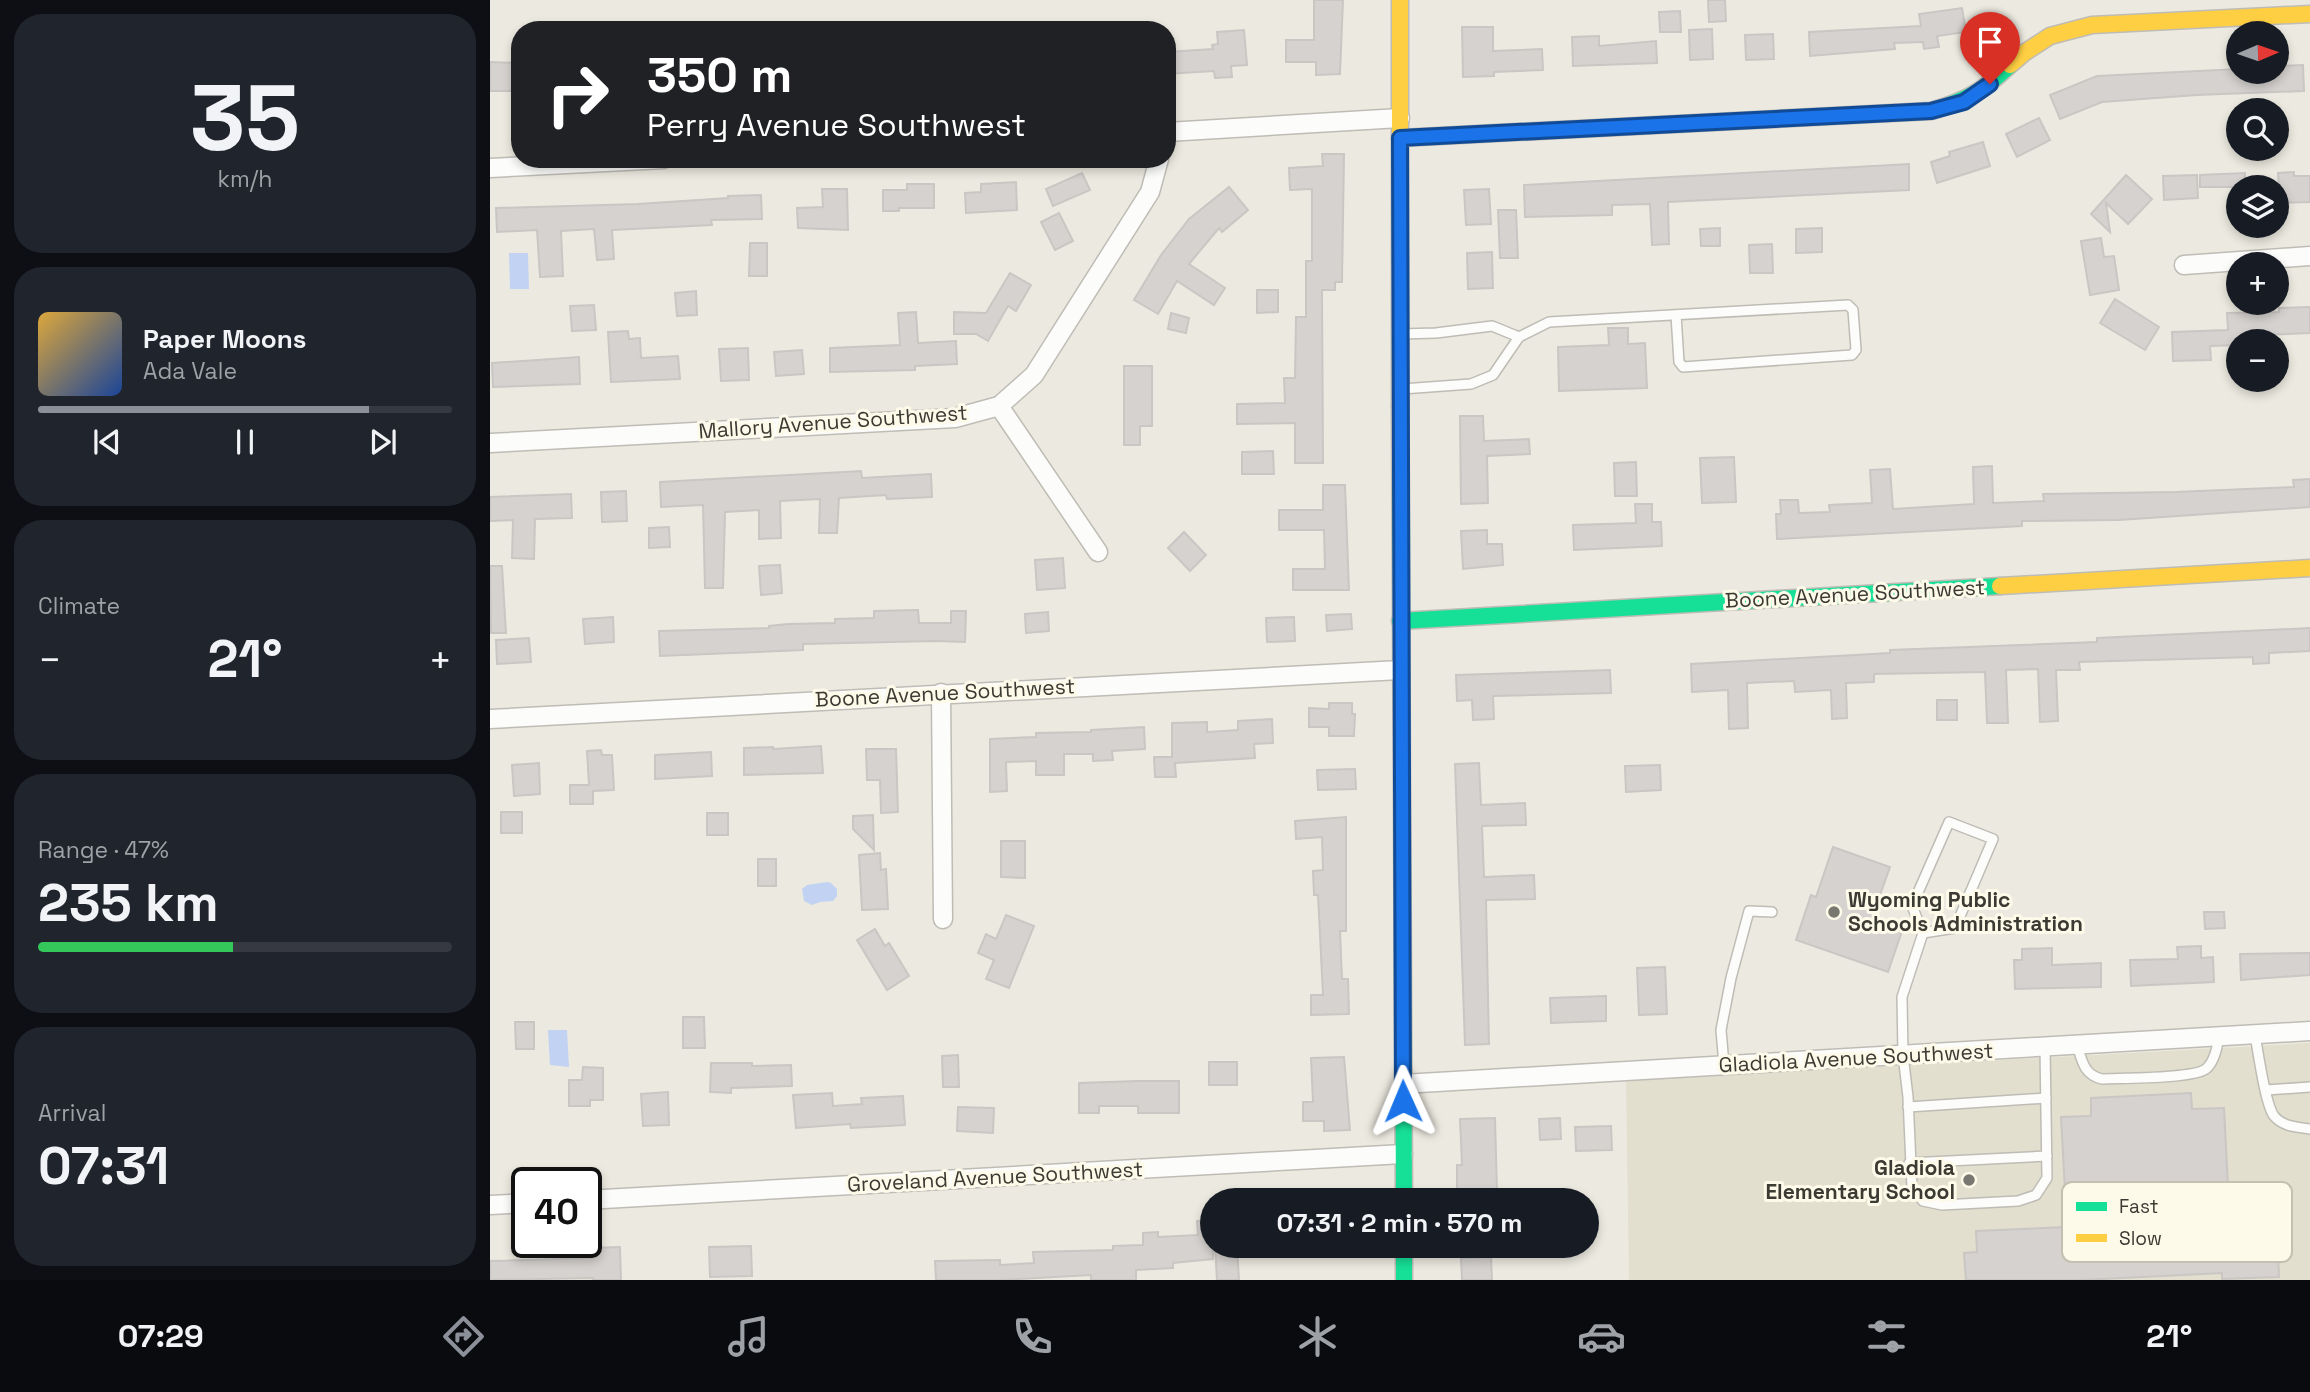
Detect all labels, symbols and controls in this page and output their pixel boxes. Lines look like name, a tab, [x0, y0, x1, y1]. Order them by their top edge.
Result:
pin	[1960, 12.0, 2020, 84]
north arrow	[2226, 21, 2289, 84]
map controls	[2226, 21, 2289, 392]
icon: arrive	[1971, 23, 2009, 61]
text: 350 m	[647, 44, 792, 106]
icon: right	[532, 49, 623, 140]
text: 35	[190, 60, 300, 177]
button: search	[2226, 98, 2289, 161]
text: Perry Avenue Southwest	[647, 105, 1026, 145]
text: km/h	[218, 164, 272, 194]
button: layers	[2226, 175, 2289, 238]
button: +	[2226, 252, 2289, 315]
text: Paper Moons	[143, 322, 306, 356]
button: −	[2226, 329, 2289, 392]
text: Ada Vale	[143, 356, 237, 386]
street label: Mallory Avenue Southwest	[698, 399, 968, 444]
icon: previous	[88, 423, 126, 461]
icon: pause	[226, 423, 264, 461]
icon: next	[364, 423, 402, 461]
street label: Boone Avenue Southwest	[1724, 573, 1986, 614]
text: Climate	[38, 591, 120, 621]
text: 21°	[208, 626, 282, 692]
text: −	[38, 636, 62, 684]
text: +	[428, 636, 452, 684]
street label: Boone Avenue Southwest	[814, 672, 1076, 713]
text: Range · 47%	[38, 835, 169, 865]
text: 235 km	[38, 870, 219, 936]
place label: Wyoming Public Schools Administration	[1848, 886, 2083, 937]
marker: Wyoming Public Schools Administration	[1826, 904, 1842, 920]
street label: Gladiola Avenue Southwest	[1718, 1037, 1994, 1078]
position arrow	[1366, 1064, 1440, 1138]
text: Arrival	[38, 1098, 106, 1128]
text: 07:31	[38, 1133, 169, 1199]
place label: Gladiola Elementary School	[1765, 1154, 1955, 1205]
street label: Groveland Avenue Southwest	[846, 1155, 1144, 1198]
speed limit sign: 40	[511, 1167, 602, 1258]
marker: Gladiola Elementary School	[1961, 1172, 1977, 1188]
legend	[2062, 1182, 2292, 1262]
text: Fast	[2119, 1194, 2159, 1219]
text: 07:31 · 2 min · 570 m	[1277, 1206, 1522, 1240]
text: Slow	[2119, 1226, 2162, 1251]
icon: directions	[439, 1312, 488, 1361]
icon: music	[724, 1312, 773, 1361]
icon: phone	[1008, 1312, 1057, 1361]
icon: climate	[1293, 1312, 1342, 1361]
icon: car	[1577, 1312, 1626, 1361]
icon: filters	[1862, 1312, 1911, 1361]
text: 07:29	[118, 1316, 204, 1356]
text: 21°	[2146, 1316, 2192, 1356]

